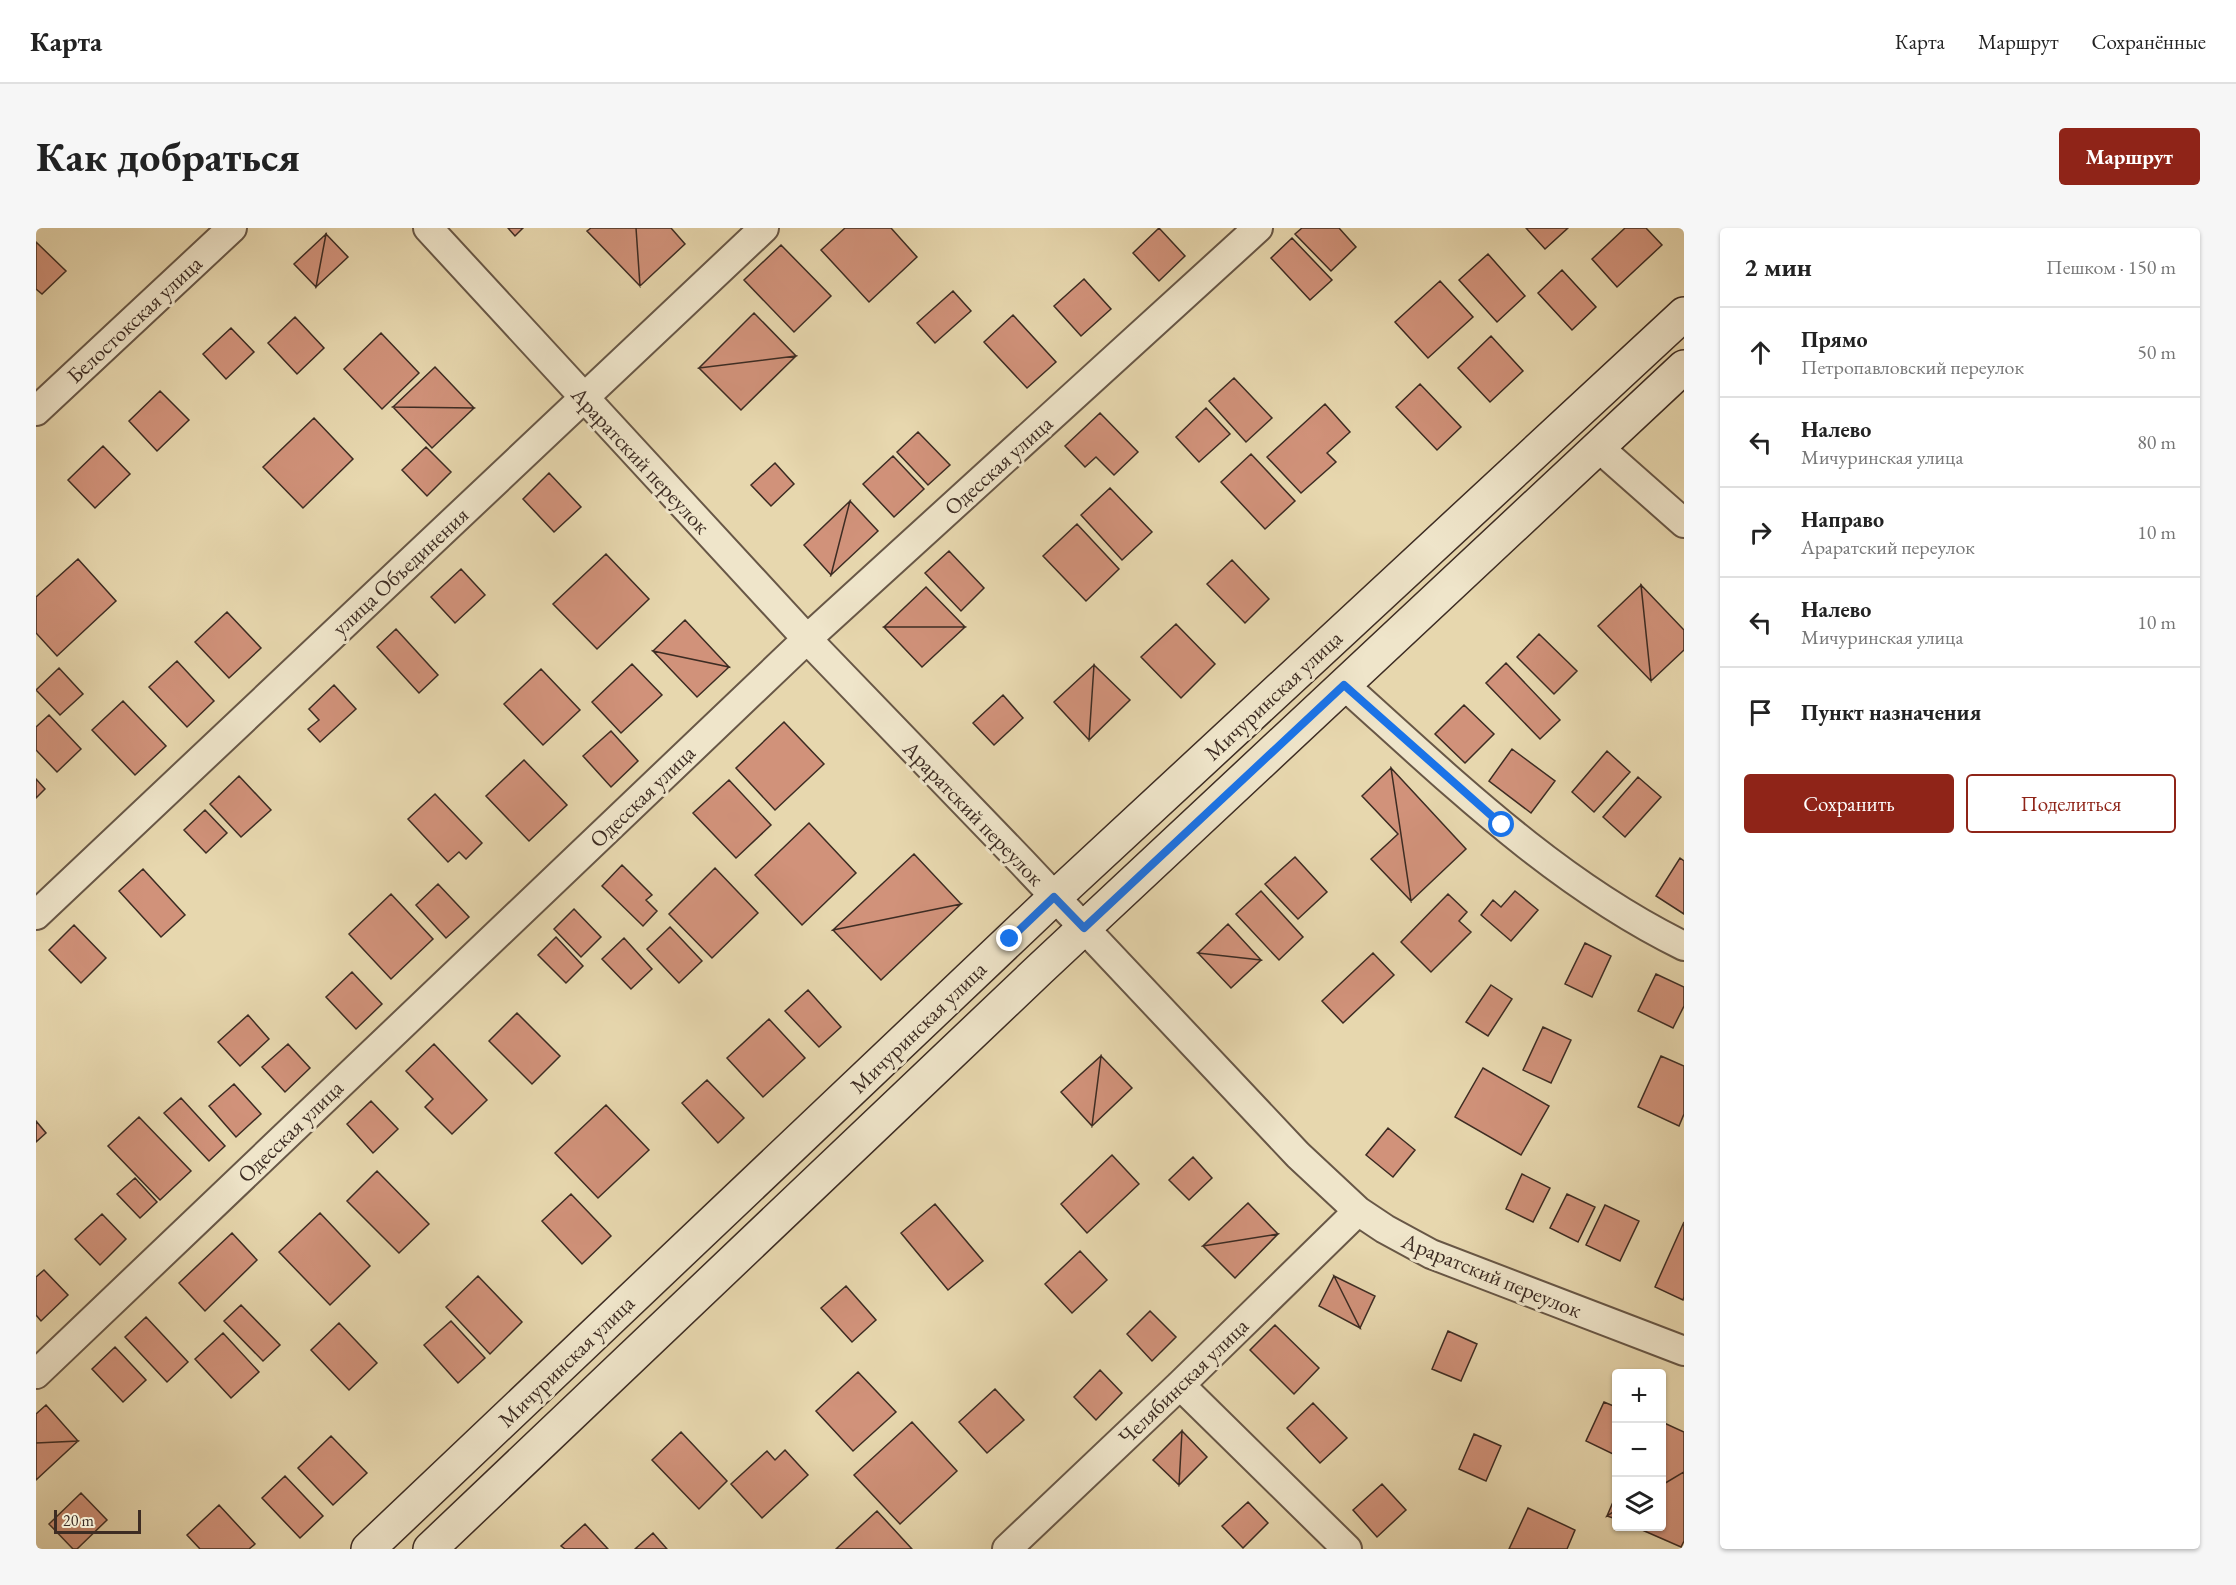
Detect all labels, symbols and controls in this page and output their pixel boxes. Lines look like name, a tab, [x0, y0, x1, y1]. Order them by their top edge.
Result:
text: Карта	[30, 23, 102, 59]
text: Карта	[1895, 28, 1945, 55]
text: Маршрут	[1978, 28, 2059, 55]
text: Сохранённые	[2092, 28, 2206, 55]
button: Маршрут	[2059, 128, 2200, 185]
text: Как добраться	[36, 129, 300, 184]
street label: Белостокская улица	[60, 249, 208, 390]
text: 2 мин	[1744, 250, 1812, 284]
text: Пешком · 150 m	[2046, 254, 2176, 280]
text: Прямо	[1801, 325, 1868, 354]
icon: ahead	[1744, 336, 1777, 369]
text: 50 m	[2137, 339, 2176, 365]
text: Петропавловский переулок	[1801, 354, 2024, 380]
street label: Араратский переулок	[564, 380, 717, 541]
street label: Одесская улица	[938, 409, 1059, 522]
text: Налево	[1801, 415, 1871, 444]
icon: left	[1744, 426, 1777, 459]
text: 80 m	[2137, 429, 2176, 455]
text: Мичуринская улица	[1801, 444, 1963, 470]
street label: улица Объединения	[326, 500, 475, 642]
text: Направо	[1801, 505, 1884, 534]
icon: right	[1744, 516, 1777, 549]
text: 10 m	[2137, 519, 2176, 545]
text: Араратский переулок	[1801, 534, 1975, 560]
text: Налево	[1801, 595, 1871, 624]
icon: left	[1744, 606, 1777, 639]
text: 10 m	[2137, 609, 2176, 635]
street label: Мичуринская улица	[1198, 624, 1349, 767]
text: Мичуринская улица	[1801, 624, 1963, 650]
icon: arrive	[1744, 696, 1777, 729]
text: Пункт назначения	[1801, 698, 1981, 727]
street label: Араратский переулок	[896, 734, 1051, 893]
street label: Одесская улица	[583, 738, 702, 854]
button: Сохранить	[1744, 774, 1954, 833]
button: Поделиться	[1966, 774, 2176, 833]
route start	[1488, 811, 1514, 837]
route end	[996, 925, 1022, 951]
street label: Мичуринская улица	[844, 955, 993, 1100]
street label: Одесская улица	[231, 1073, 350, 1189]
street label: Араратский переулок	[1397, 1226, 1586, 1325]
street label: Мичуринская улица	[492, 1289, 641, 1434]
street label: Челябинская улица	[1112, 1312, 1255, 1451]
map controls	[1612, 1369, 1666, 1531]
button: +	[1612, 1369, 1666, 1423]
button: −	[1612, 1423, 1666, 1477]
button: layers	[1612, 1477, 1666, 1531]
scale bar	[54, 1507, 141, 1534]
text: 20 m	[63, 1510, 94, 1531]

